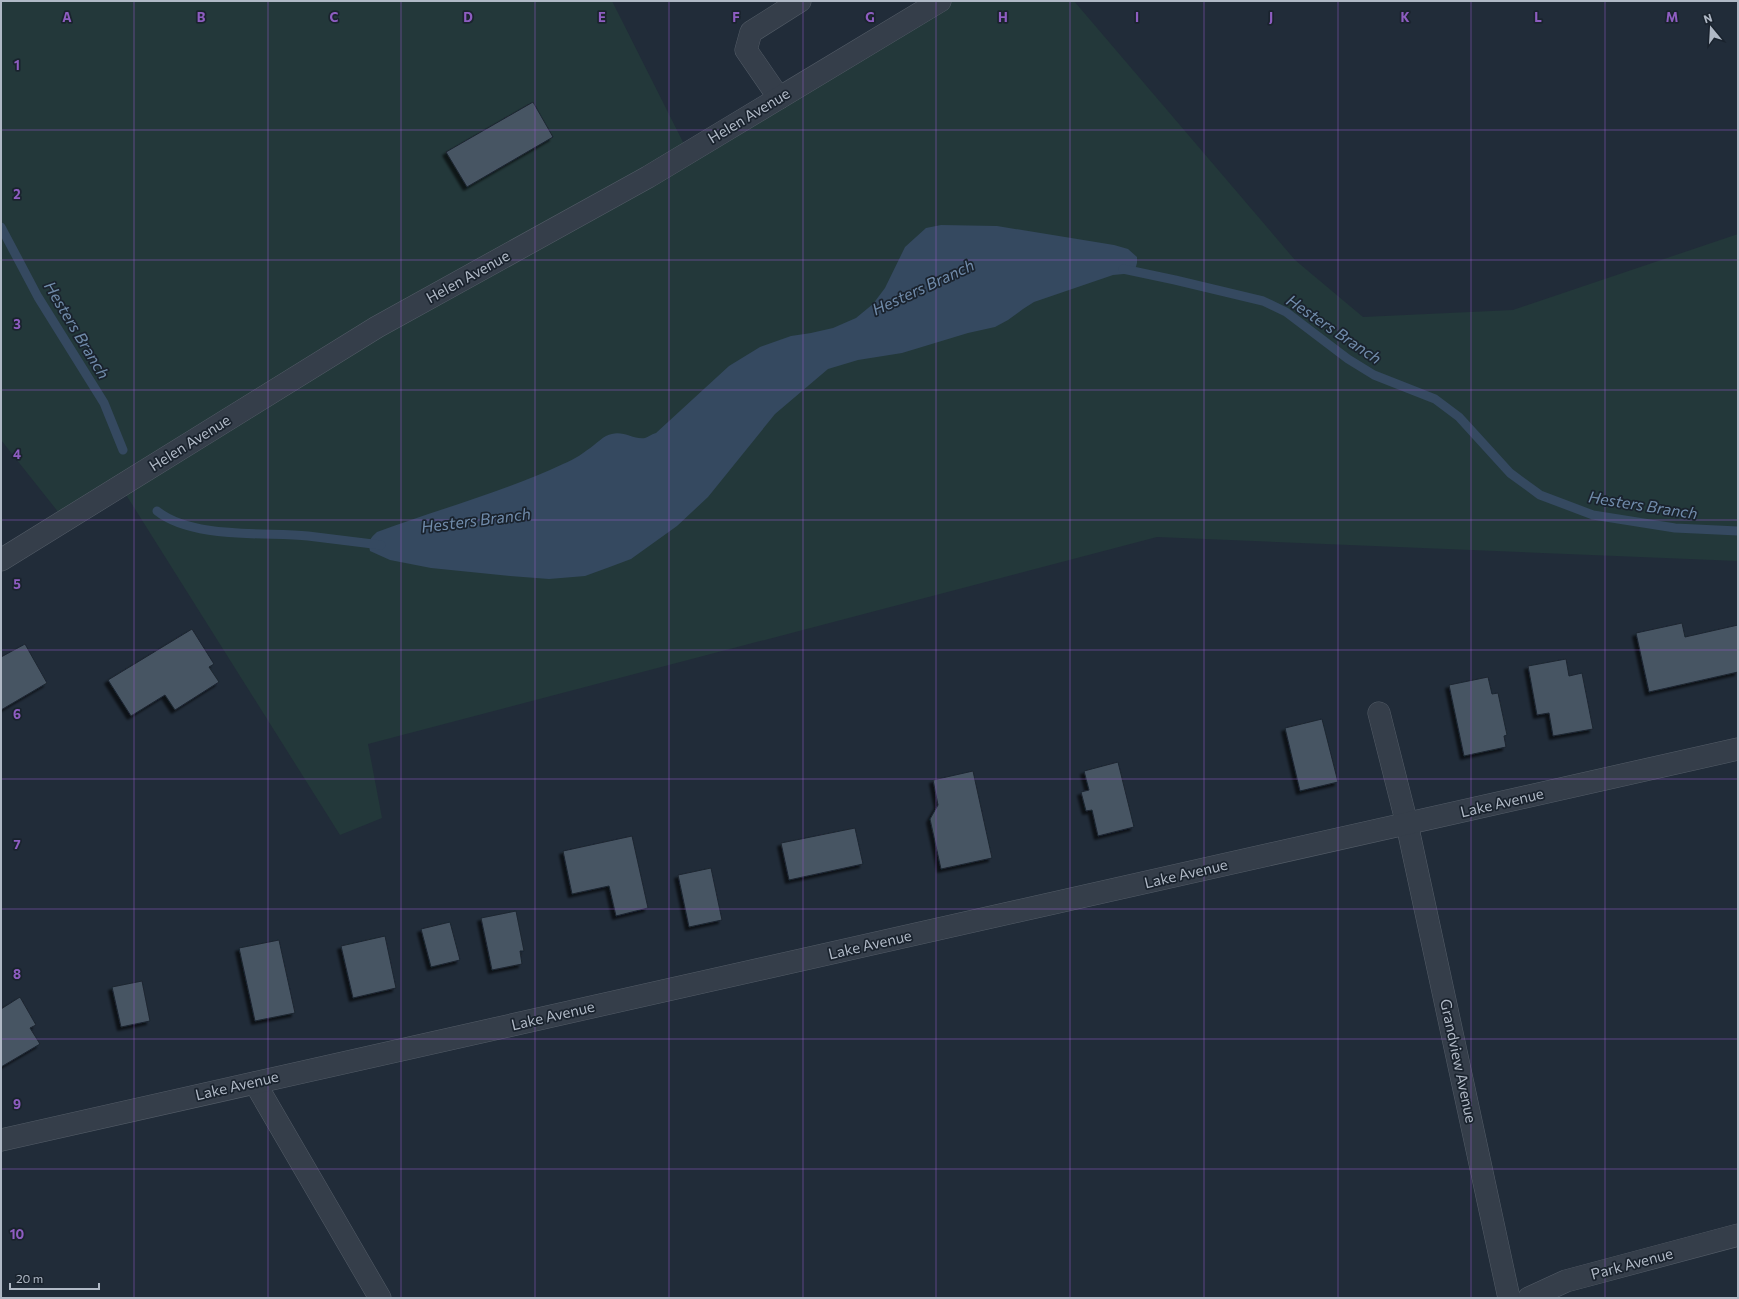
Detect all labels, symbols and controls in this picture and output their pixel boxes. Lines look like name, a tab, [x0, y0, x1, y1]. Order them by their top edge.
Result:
north arrow	[1691, 8, 1731, 48]
text: A	[62, 9, 72, 25]
text: B	[197, 9, 206, 25]
text: C	[330, 9, 339, 25]
text: D	[463, 9, 473, 25]
text: E	[598, 9, 606, 25]
text: F	[732, 9, 740, 25]
text: G	[865, 9, 875, 25]
text: H	[998, 9, 1008, 25]
text: I	[1135, 9, 1139, 25]
text: J	[1269, 9, 1273, 25]
text: K	[1400, 9, 1410, 25]
text: L	[1534, 9, 1542, 25]
text: M	[1666, 9, 1678, 25]
text: N	[1702, 11, 1714, 25]
text: 1	[14, 57, 20, 73]
street label: Helen Avenue	[704, 84, 793, 147]
text: 2	[13, 186, 21, 202]
street label: Helen Avenue	[423, 246, 512, 306]
water label: Hesters Branch	[869, 255, 977, 318]
water label: Hesters Branch	[41, 278, 114, 382]
water label: Hesters Branch	[1283, 290, 1385, 367]
text: 3	[13, 316, 21, 332]
street label: Helen Avenue	[146, 410, 233, 474]
text: 4	[13, 446, 21, 462]
water label: Hesters Branch	[1587, 487, 1699, 523]
water label: Hesters Branch	[420, 503, 532, 536]
text: 5	[13, 576, 21, 592]
text: 6	[13, 706, 21, 722]
street label: Lake Avenue	[1458, 784, 1545, 820]
text: 7	[13, 836, 21, 852]
street label: Lake Avenue	[1142, 855, 1229, 891]
street label: Lake Avenue	[826, 926, 913, 962]
text: 8	[13, 966, 21, 982]
street label: Lake Avenue	[509, 997, 596, 1033]
street label: Grandview Avenue	[1437, 997, 1481, 1124]
street label: Lake Avenue	[193, 1067, 280, 1103]
text: 9	[13, 1096, 21, 1112]
text: 10	[10, 1226, 25, 1242]
street label: Park Avenue	[1589, 1243, 1675, 1283]
scale bar	[10, 1265, 99, 1291]
text: 20 m	[16, 1271, 43, 1285]

